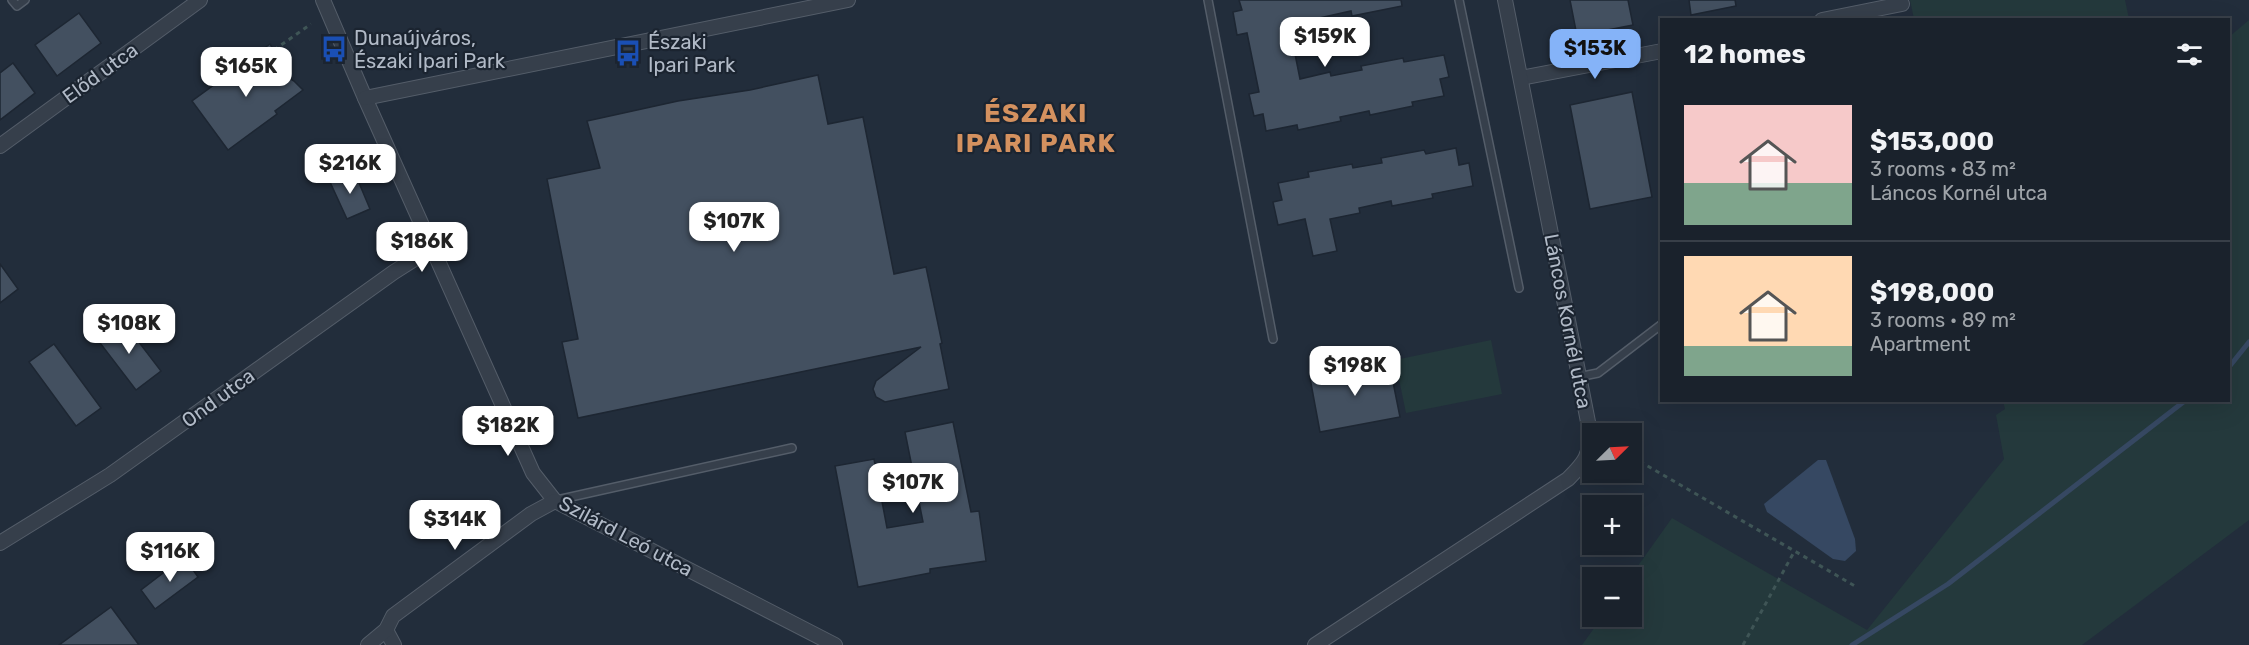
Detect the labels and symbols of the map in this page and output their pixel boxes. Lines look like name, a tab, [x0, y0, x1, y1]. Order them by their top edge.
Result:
pin: $159K	[1283, 17, 1367, 68]
place label: Dunaújváros, Északi Ipari Park	[354, 26, 506, 73]
pin: $153K	[1553, 29, 1637, 80]
place label: Északi Ipari Park	[648, 30, 736, 77]
bus stop icon: Dunaújváros, Északi Ipari Park	[319, 34, 349, 64]
street label: Előd utca	[58, 38, 142, 108]
bus stop icon: Északi Ipari Park	[613, 38, 643, 68]
pin: $165K	[204, 47, 288, 98]
district label: ÉSZAKI IPARI PARK	[956, 98, 1116, 159]
pin: $216K	[308, 144, 392, 195]
pin: $107K	[692, 202, 776, 253]
pin: $186K	[380, 222, 464, 273]
street label: Láncos Kornél utca	[1539, 232, 1597, 410]
pin: $108K	[87, 304, 171, 355]
pin: $198K	[1313, 346, 1397, 397]
street label: Ond utca	[177, 363, 259, 433]
pin: $182K	[466, 406, 550, 457]
north arrow	[1582, 423, 1642, 483]
pin: $107K	[871, 463, 955, 514]
street label: Szilárd Leó utca	[555, 491, 697, 581]
pin: $314K	[413, 500, 497, 551]
pin: $116K	[128, 532, 212, 583]

